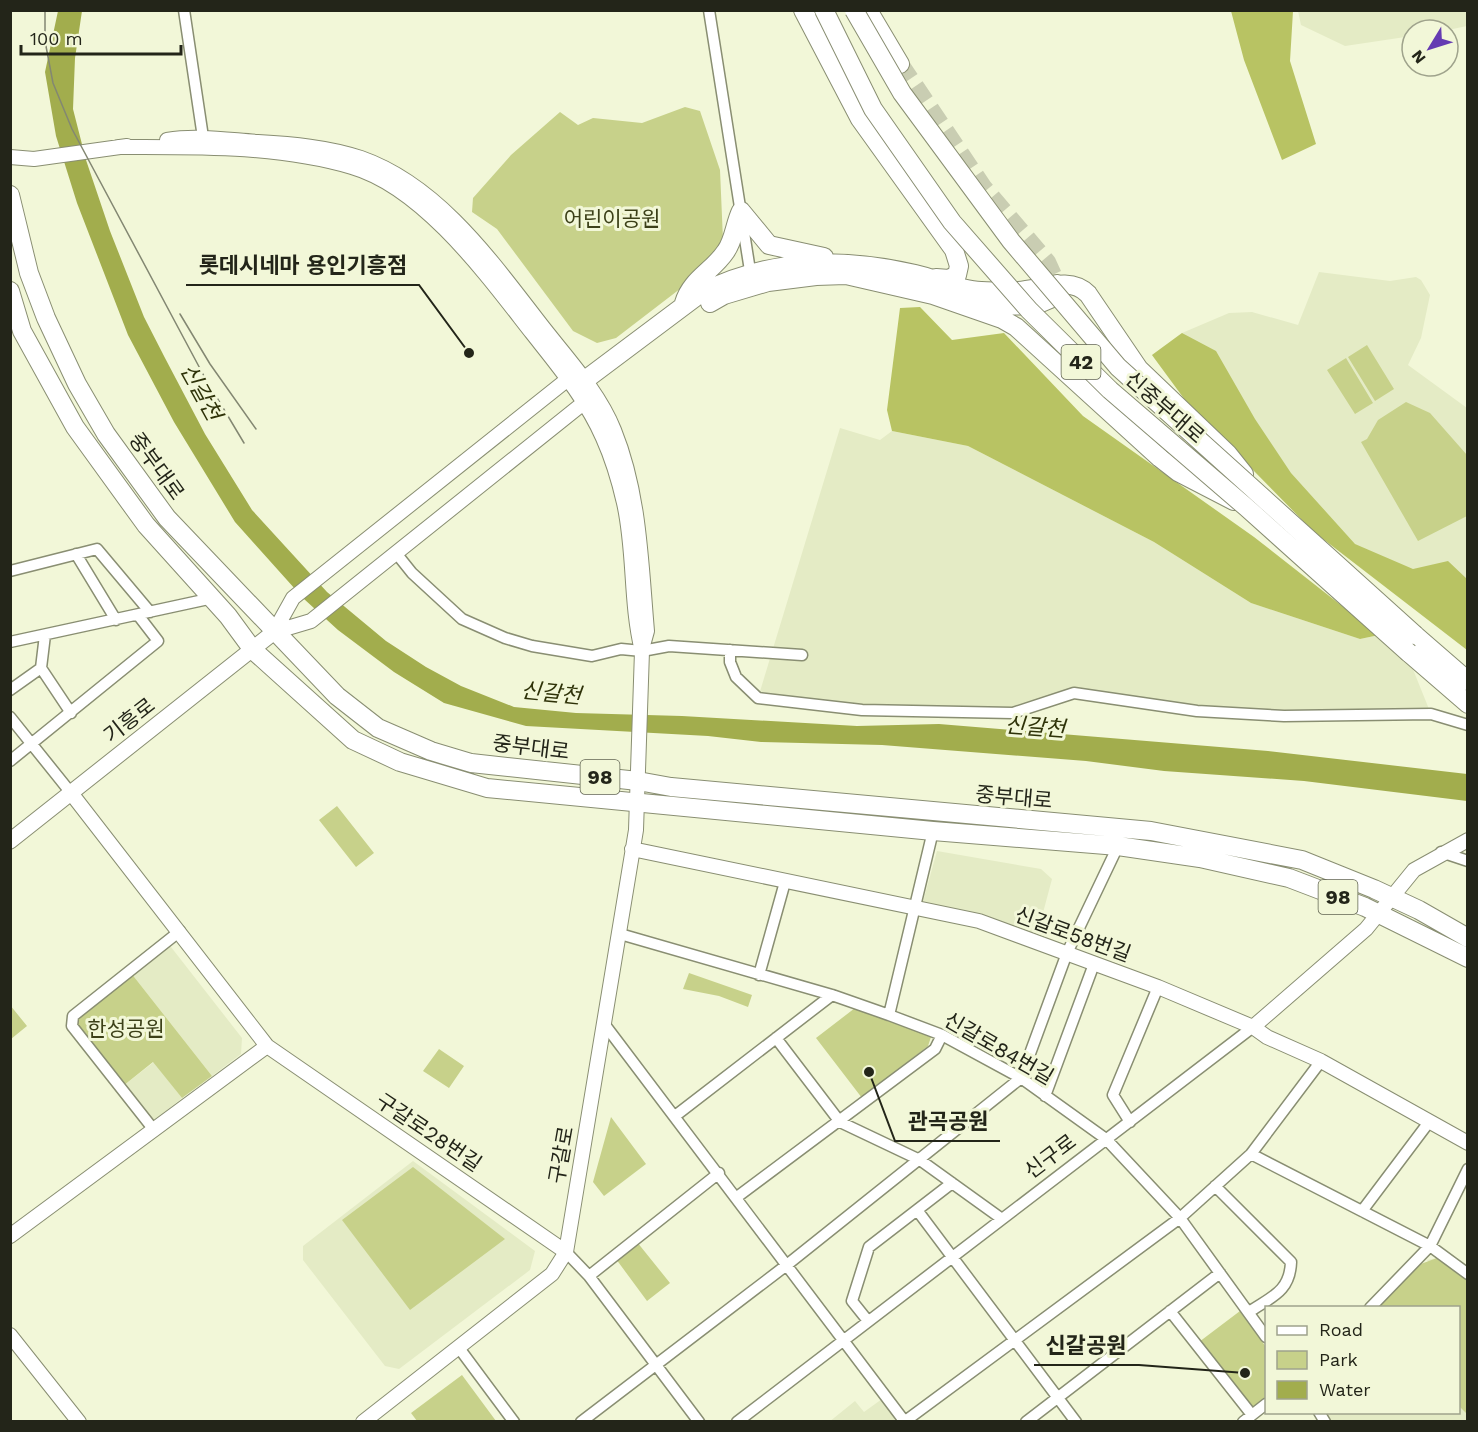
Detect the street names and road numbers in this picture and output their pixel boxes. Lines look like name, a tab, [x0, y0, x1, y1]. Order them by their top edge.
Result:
road number: 42	[1062, 345, 1100, 379]
street label: 신중부대로	[1120, 366, 1210, 448]
street label: 중부대로	[124, 427, 190, 505]
street label: 기흥로	[98, 692, 160, 748]
street label: 중부대로	[491, 730, 571, 764]
road number: 98	[580, 760, 620, 794]
street label: 중부대로	[974, 781, 1054, 813]
road number: 98	[1318, 880, 1358, 914]
street label: 신갈로58번길	[1012, 901, 1134, 967]
street label: 신갈로84번길	[940, 1007, 1058, 1089]
street label: 구갈로28번길	[372, 1088, 486, 1176]
street label: 구갈로	[544, 1124, 578, 1186]
street label: 신구로	[1019, 1129, 1081, 1183]

